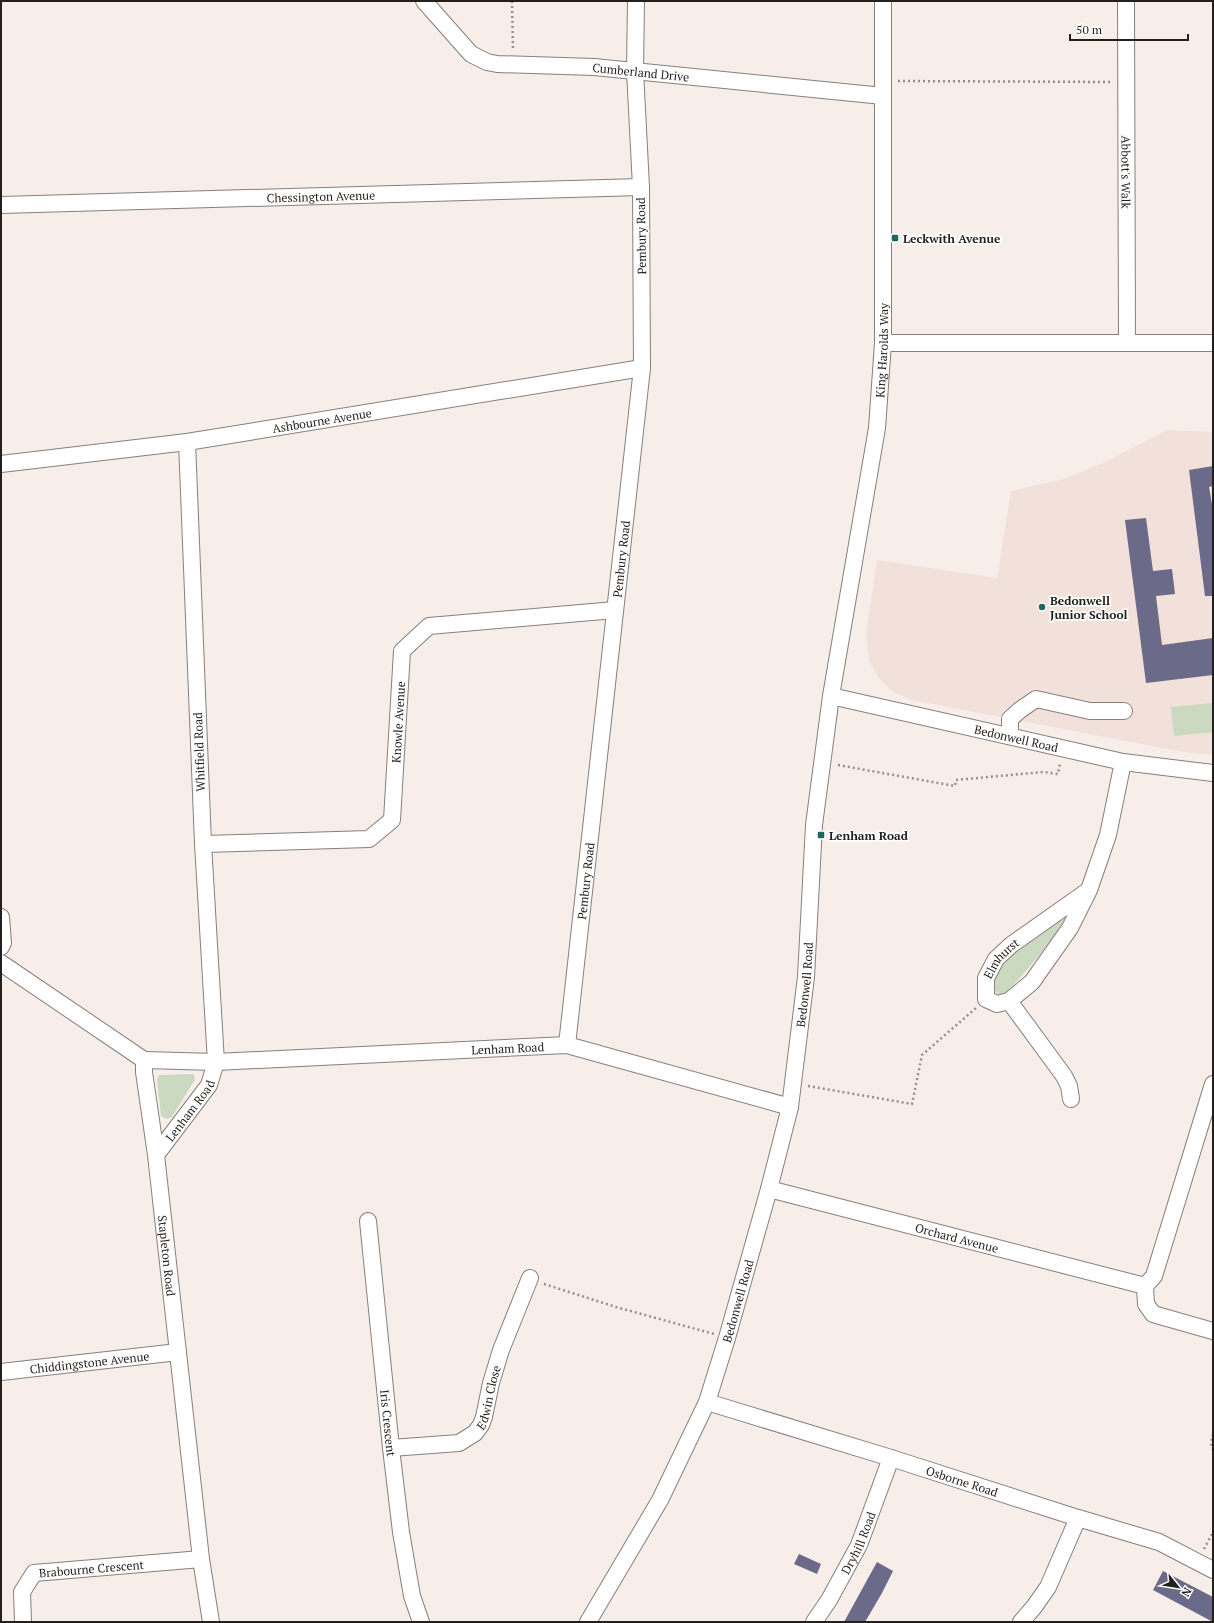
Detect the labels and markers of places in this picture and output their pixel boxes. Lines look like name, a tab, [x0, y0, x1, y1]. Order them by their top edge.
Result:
place label: Leckwith Avenue	[903, 231, 1001, 246]
marker: Leckwith Avenue	[890, 233, 900, 243]
place label: Bedonwell Junior School	[1050, 593, 1128, 622]
marker: Bedonwell Junior School	[1037, 602, 1047, 612]
place label: Lenham Road	[829, 828, 909, 843]
marker: Lenham Road	[816, 830, 826, 840]

